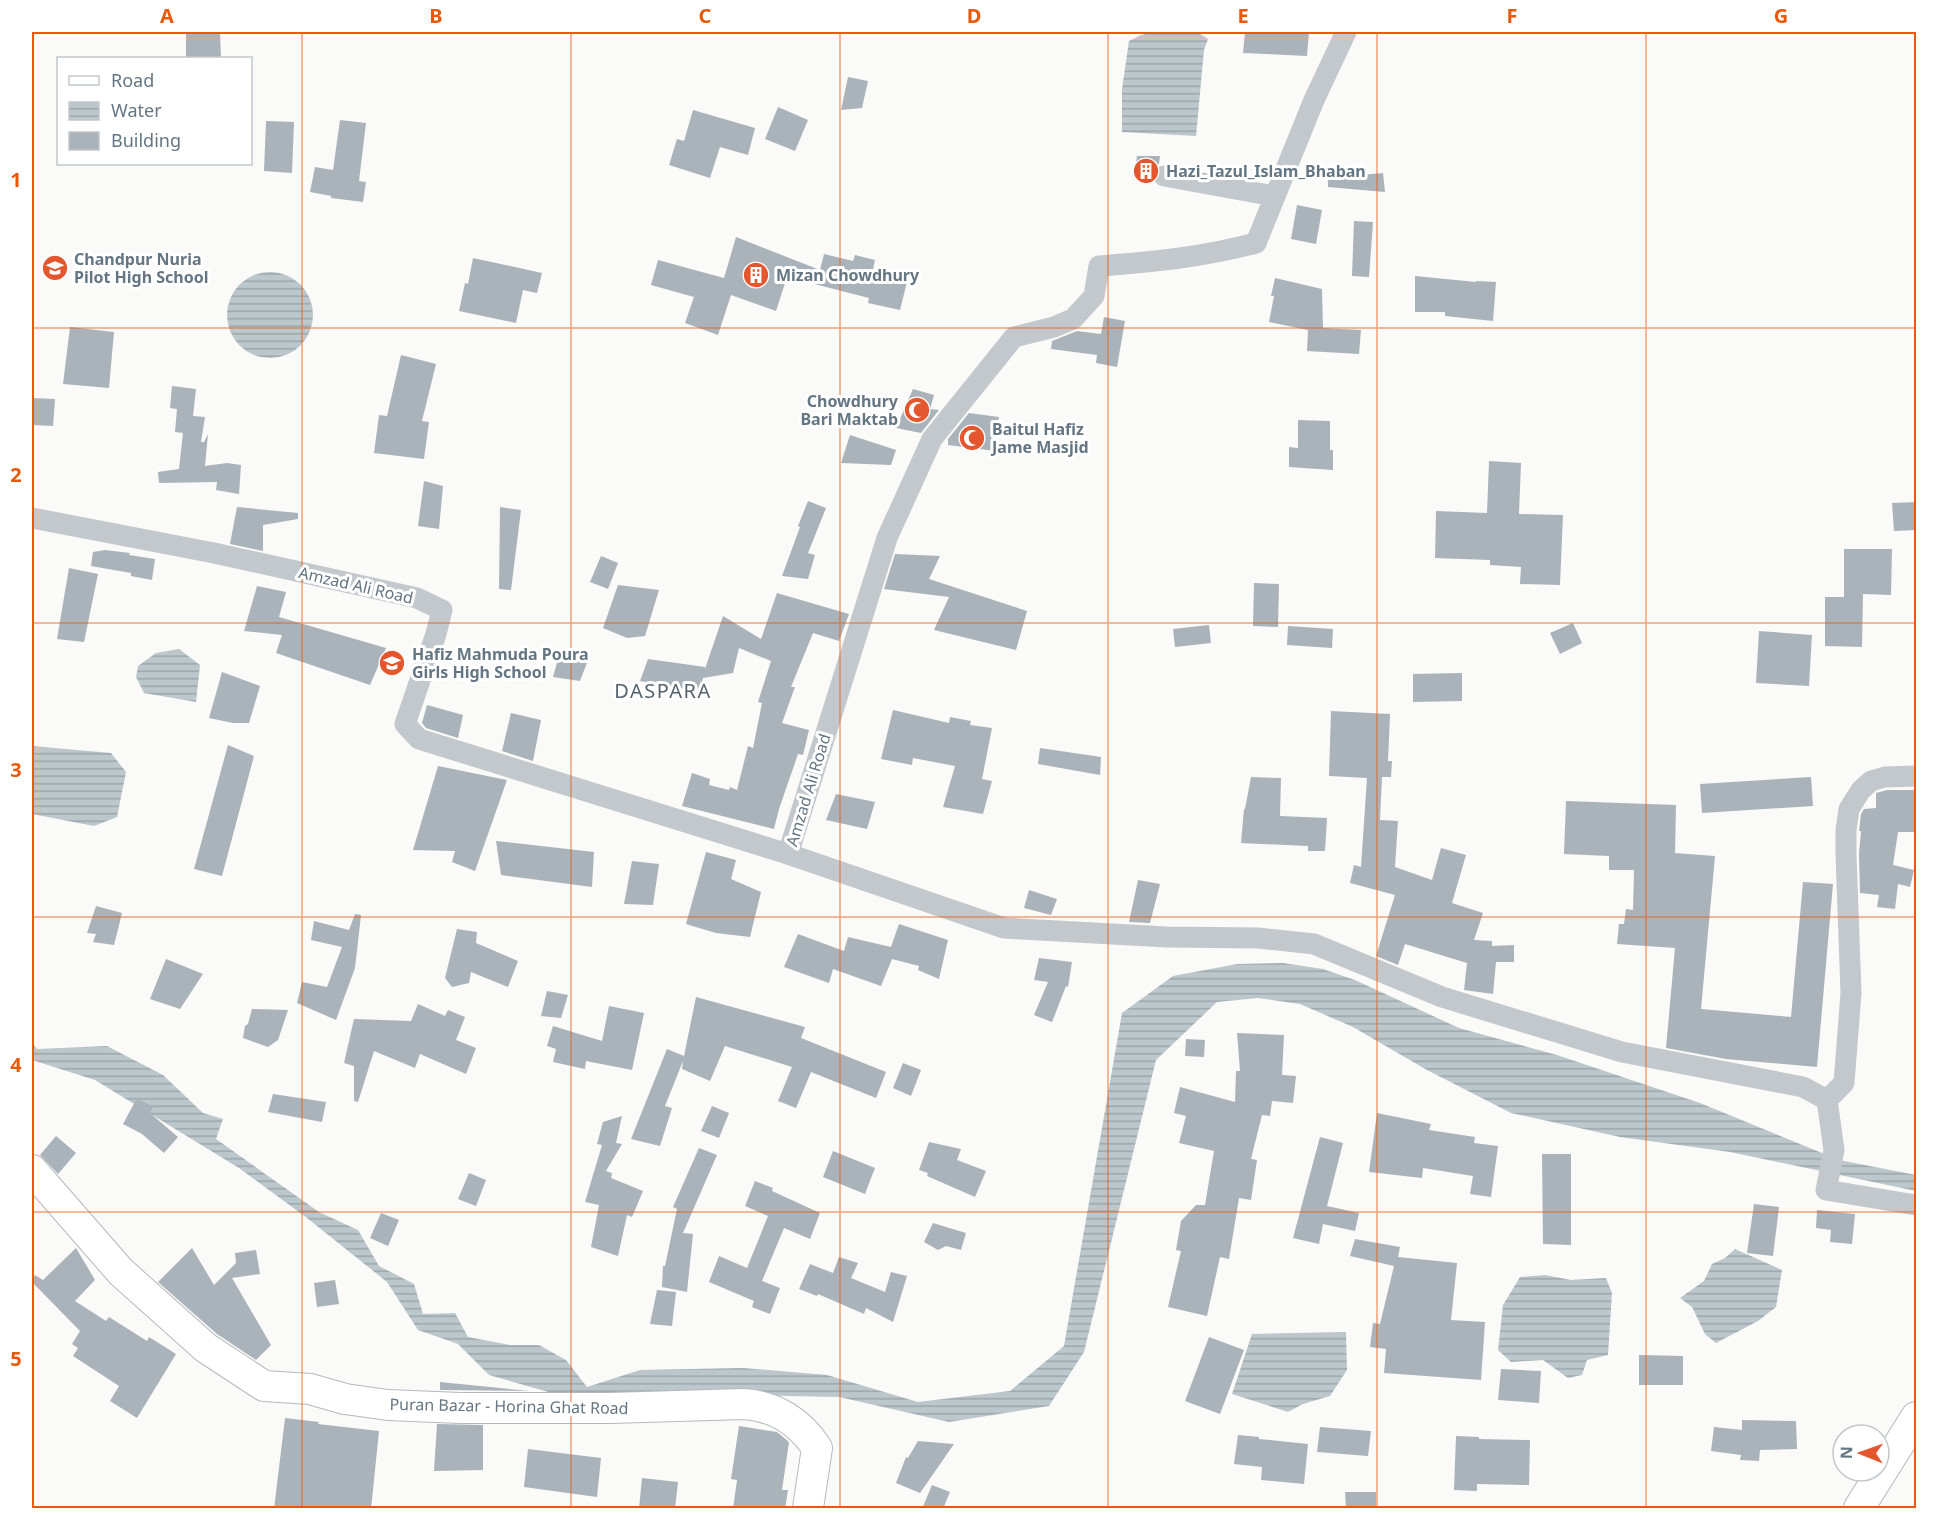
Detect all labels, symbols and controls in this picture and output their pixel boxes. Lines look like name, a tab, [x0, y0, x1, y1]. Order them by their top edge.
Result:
text: A	[160, 2, 174, 29]
text: B	[429, 2, 443, 29]
text: C	[699, 2, 712, 29]
text: D	[967, 2, 981, 29]
text: E	[1237, 2, 1249, 29]
text: F	[1507, 2, 1517, 29]
text: G	[1774, 2, 1788, 29]
legend	[57, 57, 252, 165]
text: Road	[111, 68, 154, 92]
text: Water	[111, 98, 162, 122]
text: Building	[111, 128, 181, 152]
building icon: Hazi_Tazul_Islam_Bhaban	[1131, 156, 1161, 186]
place label: Hazi_Tazul_Islam_Bhaban	[1166, 160, 1366, 182]
text: 1	[10, 166, 22, 193]
place label: Chandpur Nuria Pilot High School	[74, 248, 209, 288]
school or university icon: Chandpur Nuria Pilot High School	[40, 253, 70, 283]
building icon: Mizan Chowdhury	[741, 260, 771, 290]
place label: Mizan Chowdhury	[776, 264, 920, 286]
place label: Chowdhury Bari Maktab	[800, 390, 899, 430]
mosque icon: Chowdhury Bari Maktab	[902, 395, 932, 425]
place label: Baitul Hafiz Jame Masjid	[990, 418, 1089, 458]
mosque icon: Baitul Hafiz Jame Masjid	[957, 423, 987, 453]
text: 2	[10, 461, 22, 488]
street label: Amzad Ali Road	[297, 561, 415, 609]
place label: Hafiz Mahmuda Poura Girls High School	[412, 643, 589, 683]
school or university icon: Hafiz Mahmuda Poura Girls High School	[377, 648, 407, 678]
district label: DASPARA	[614, 677, 712, 704]
street label: Amzad Ali Road	[780, 731, 836, 849]
text: 3	[10, 756, 22, 783]
text: 4	[10, 1051, 22, 1078]
text: 5	[10, 1345, 22, 1372]
street label: Puran Bazar - Horina Ghat Road	[389, 1393, 629, 1419]
north arrow	[1831, 1423, 1891, 1483]
text: N	[1835, 1446, 1857, 1459]

